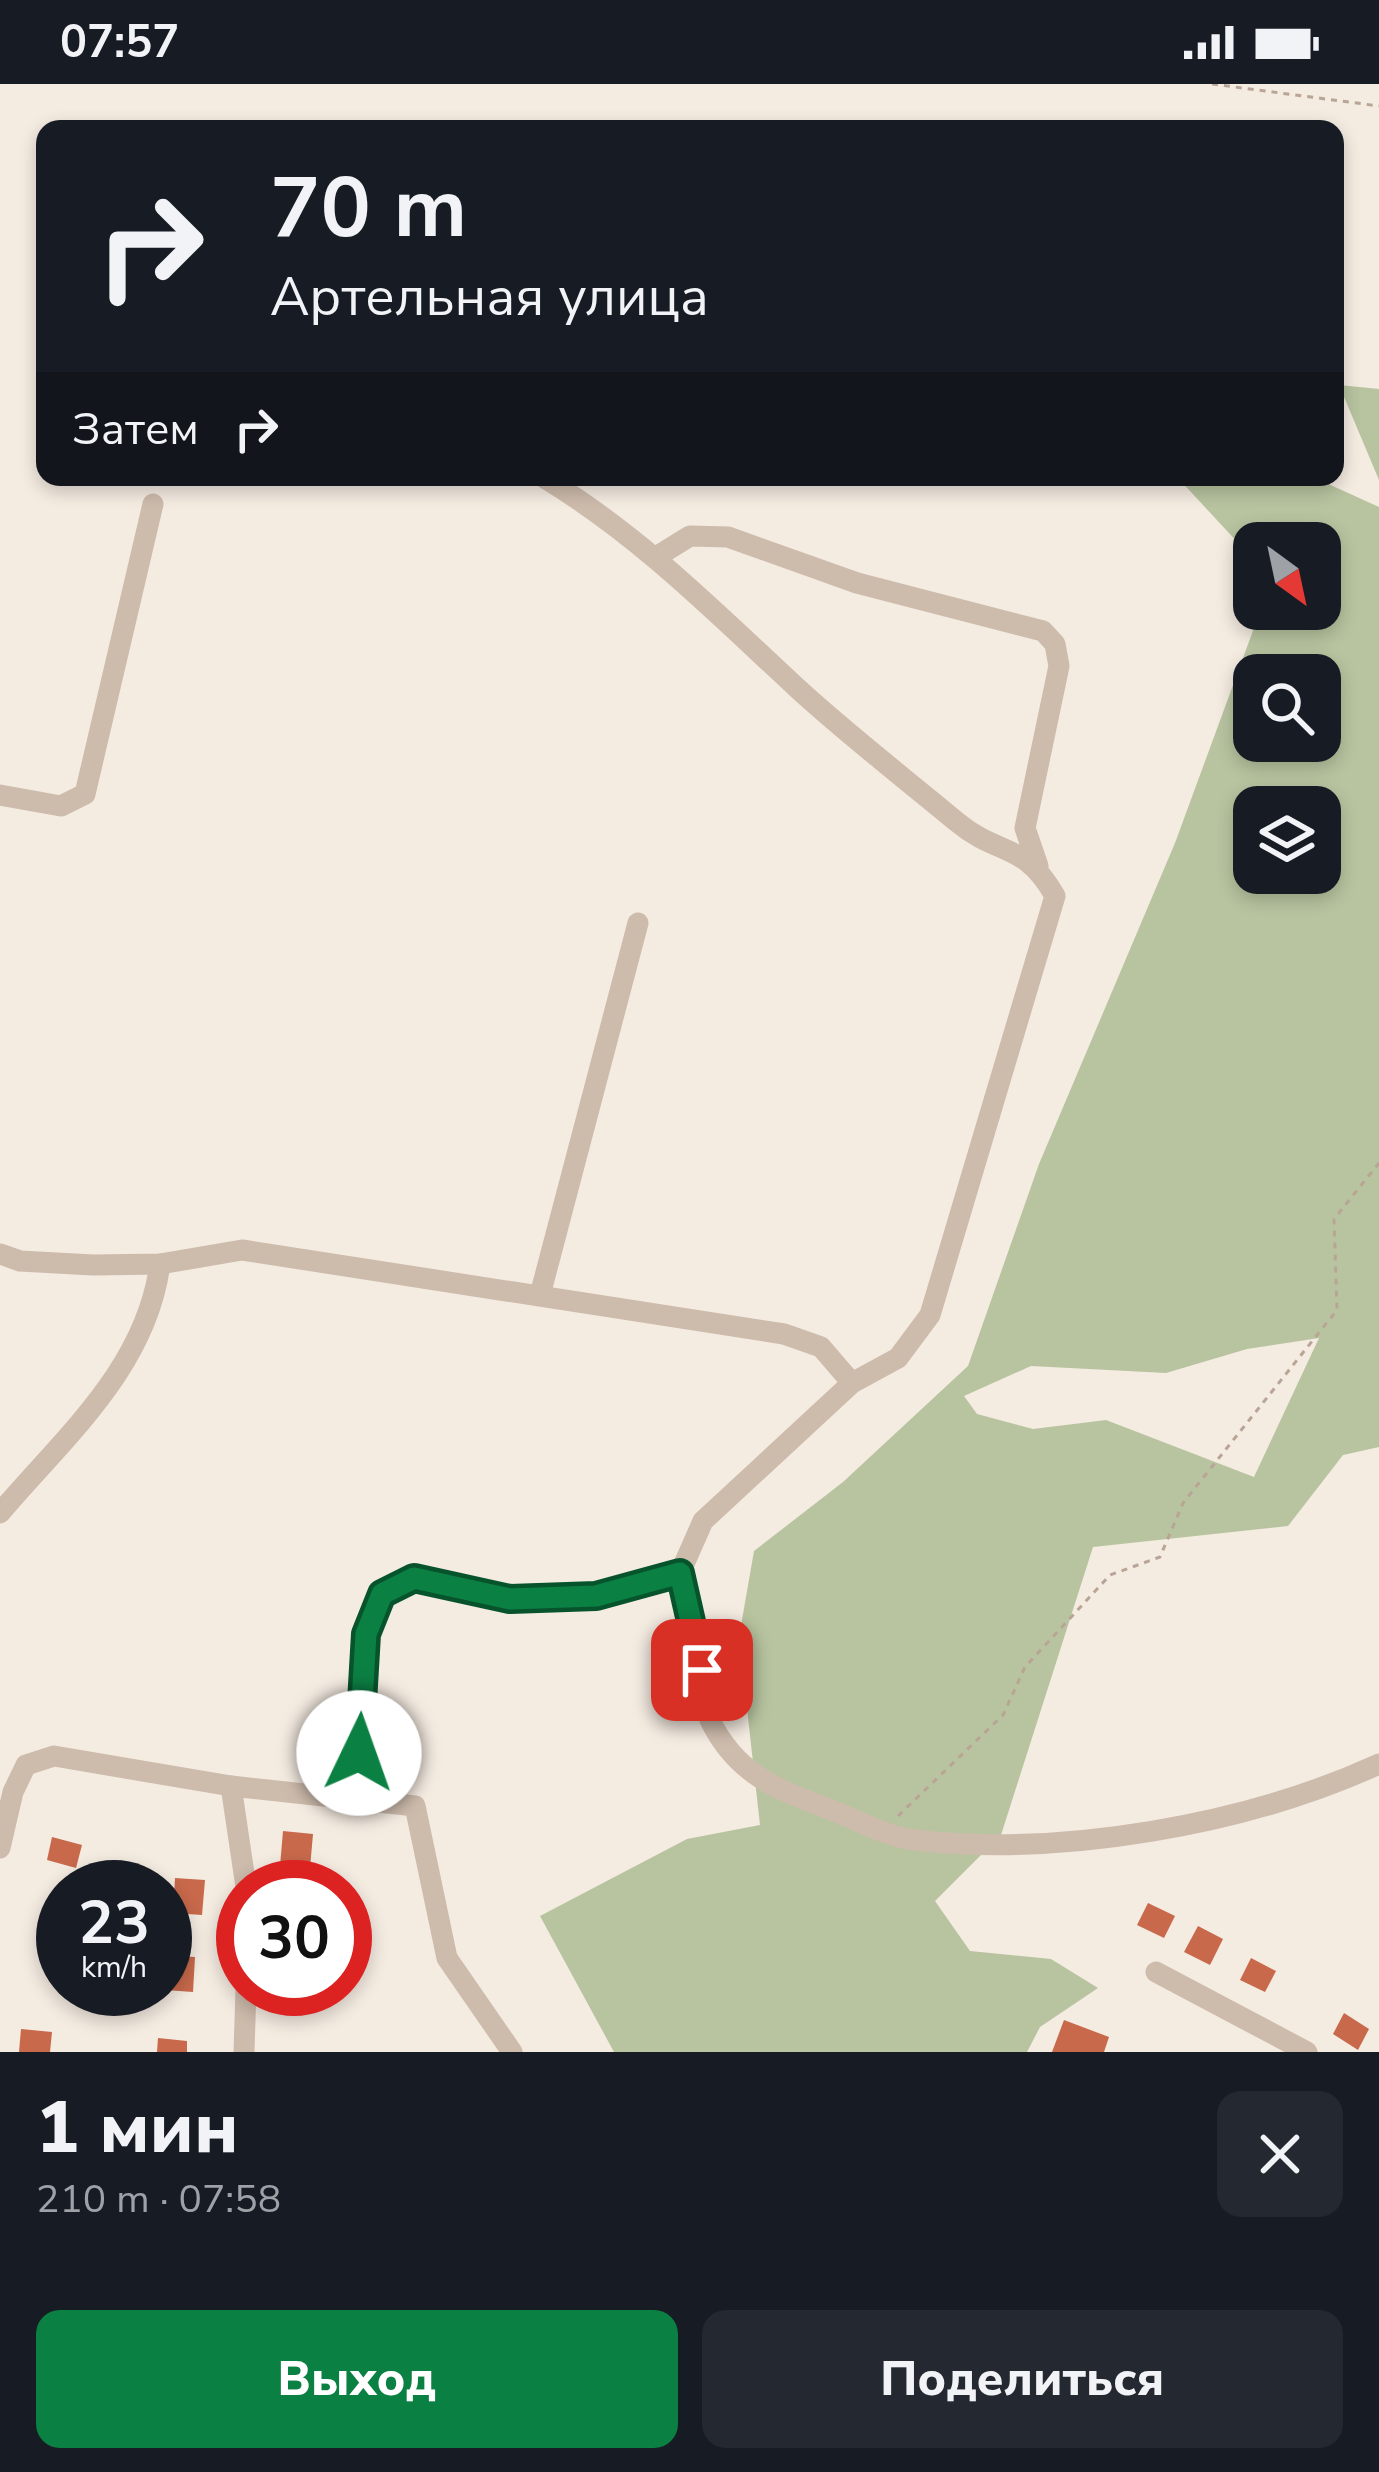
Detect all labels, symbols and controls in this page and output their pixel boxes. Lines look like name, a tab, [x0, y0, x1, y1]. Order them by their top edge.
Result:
text: 07:57	[60, 12, 179, 73]
text: 70 m	[270, 151, 467, 266]
icon: right	[72, 168, 228, 324]
text: Артельная улица	[270, 260, 709, 334]
icon: right	[223, 396, 289, 462]
text: Затем	[72, 399, 199, 460]
north arrow	[1233, 522, 1341, 630]
map controls	[1233, 522, 1341, 894]
button: search	[1233, 654, 1341, 762]
button: layers	[1233, 786, 1341, 894]
pin	[651, 1619, 753, 1721]
icon: arrive	[669, 1637, 735, 1703]
position arrow	[296, 1690, 422, 1816]
speed limit sign: 30	[216, 1860, 372, 2016]
text: 23	[78, 1882, 150, 1964]
text: km/h	[81, 1947, 147, 1988]
text: 1 мин	[36, 2079, 239, 2177]
button: close	[1217, 2091, 1343, 2217]
text: 210 m · 07:58	[36, 2173, 281, 2226]
button: Выход	[36, 2310, 678, 2448]
button: Поделиться	[702, 2310, 1343, 2448]

